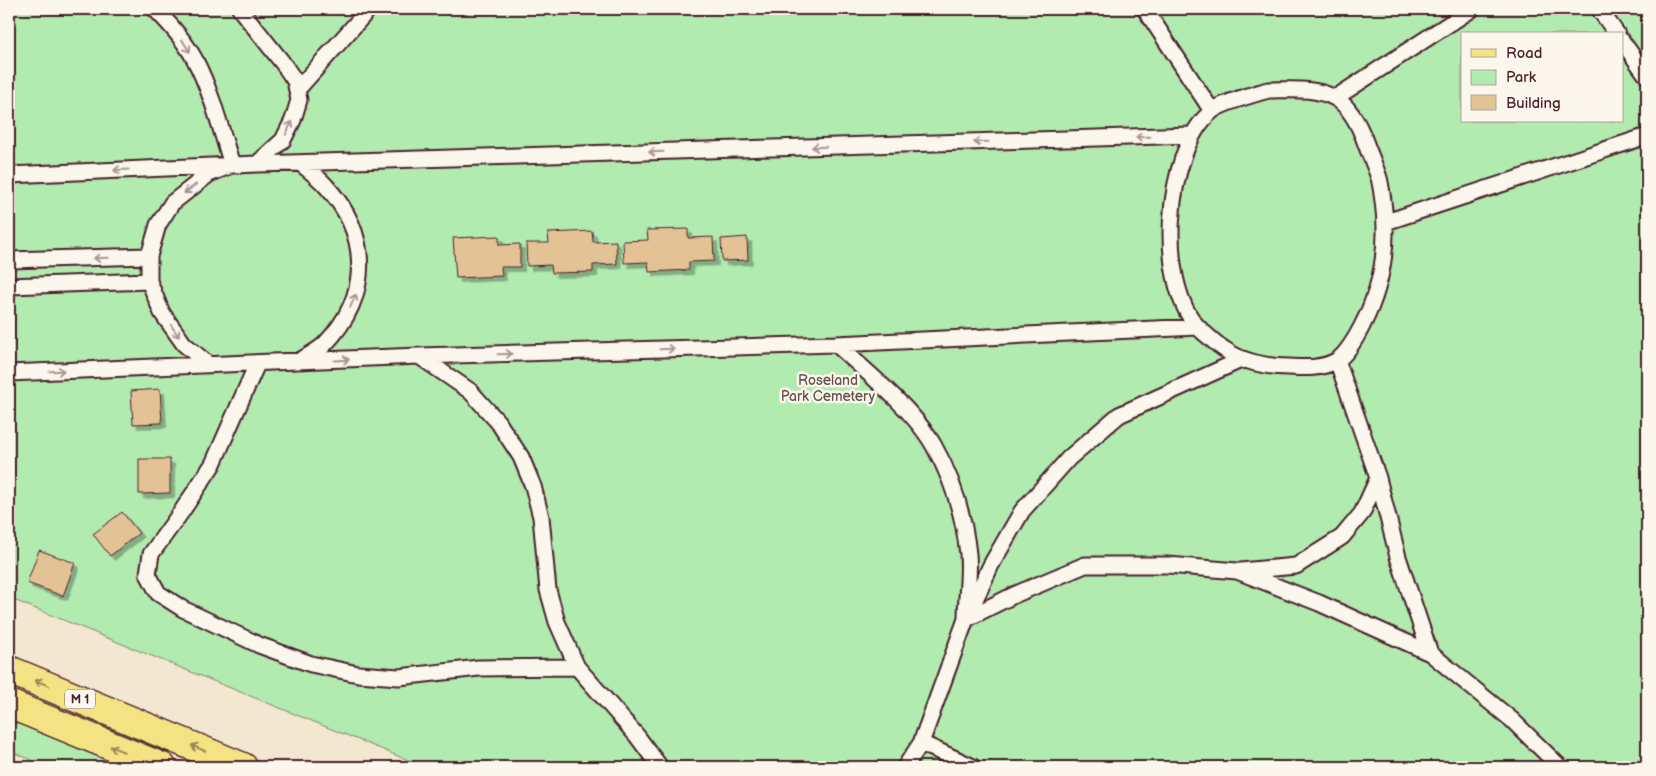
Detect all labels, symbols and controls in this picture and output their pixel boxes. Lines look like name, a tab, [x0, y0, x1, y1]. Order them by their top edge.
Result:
legend	[1461, 32, 1624, 122]
one-way arrow	[181, 39, 192, 53]
text: Road	[1506, 44, 1542, 63]
text: Park	[1506, 68, 1537, 87]
text: Building	[1506, 94, 1561, 113]
one-way arrow	[285, 121, 294, 136]
one-way arrow	[1136, 132, 1152, 141]
one-way arrow	[973, 137, 989, 146]
one-way arrow	[811, 142, 827, 151]
one-way arrow	[648, 147, 664, 157]
one-way arrow	[113, 166, 129, 175]
one-way arrow	[184, 184, 197, 195]
one-way arrow	[93, 253, 109, 262]
one-way arrow	[348, 294, 358, 309]
one-way arrow	[170, 324, 180, 338]
one-way arrow	[659, 345, 675, 354]
one-way arrow	[496, 349, 512, 359]
one-way arrow	[334, 355, 350, 364]
one-way arrow	[49, 367, 65, 376]
park label: Roseland Park Cemetery	[781, 372, 876, 405]
one-way arrow	[35, 678, 50, 688]
road number: M 1	[65, 690, 95, 709]
one-way arrow	[110, 743, 125, 753]
one-way arrow	[191, 743, 206, 753]

